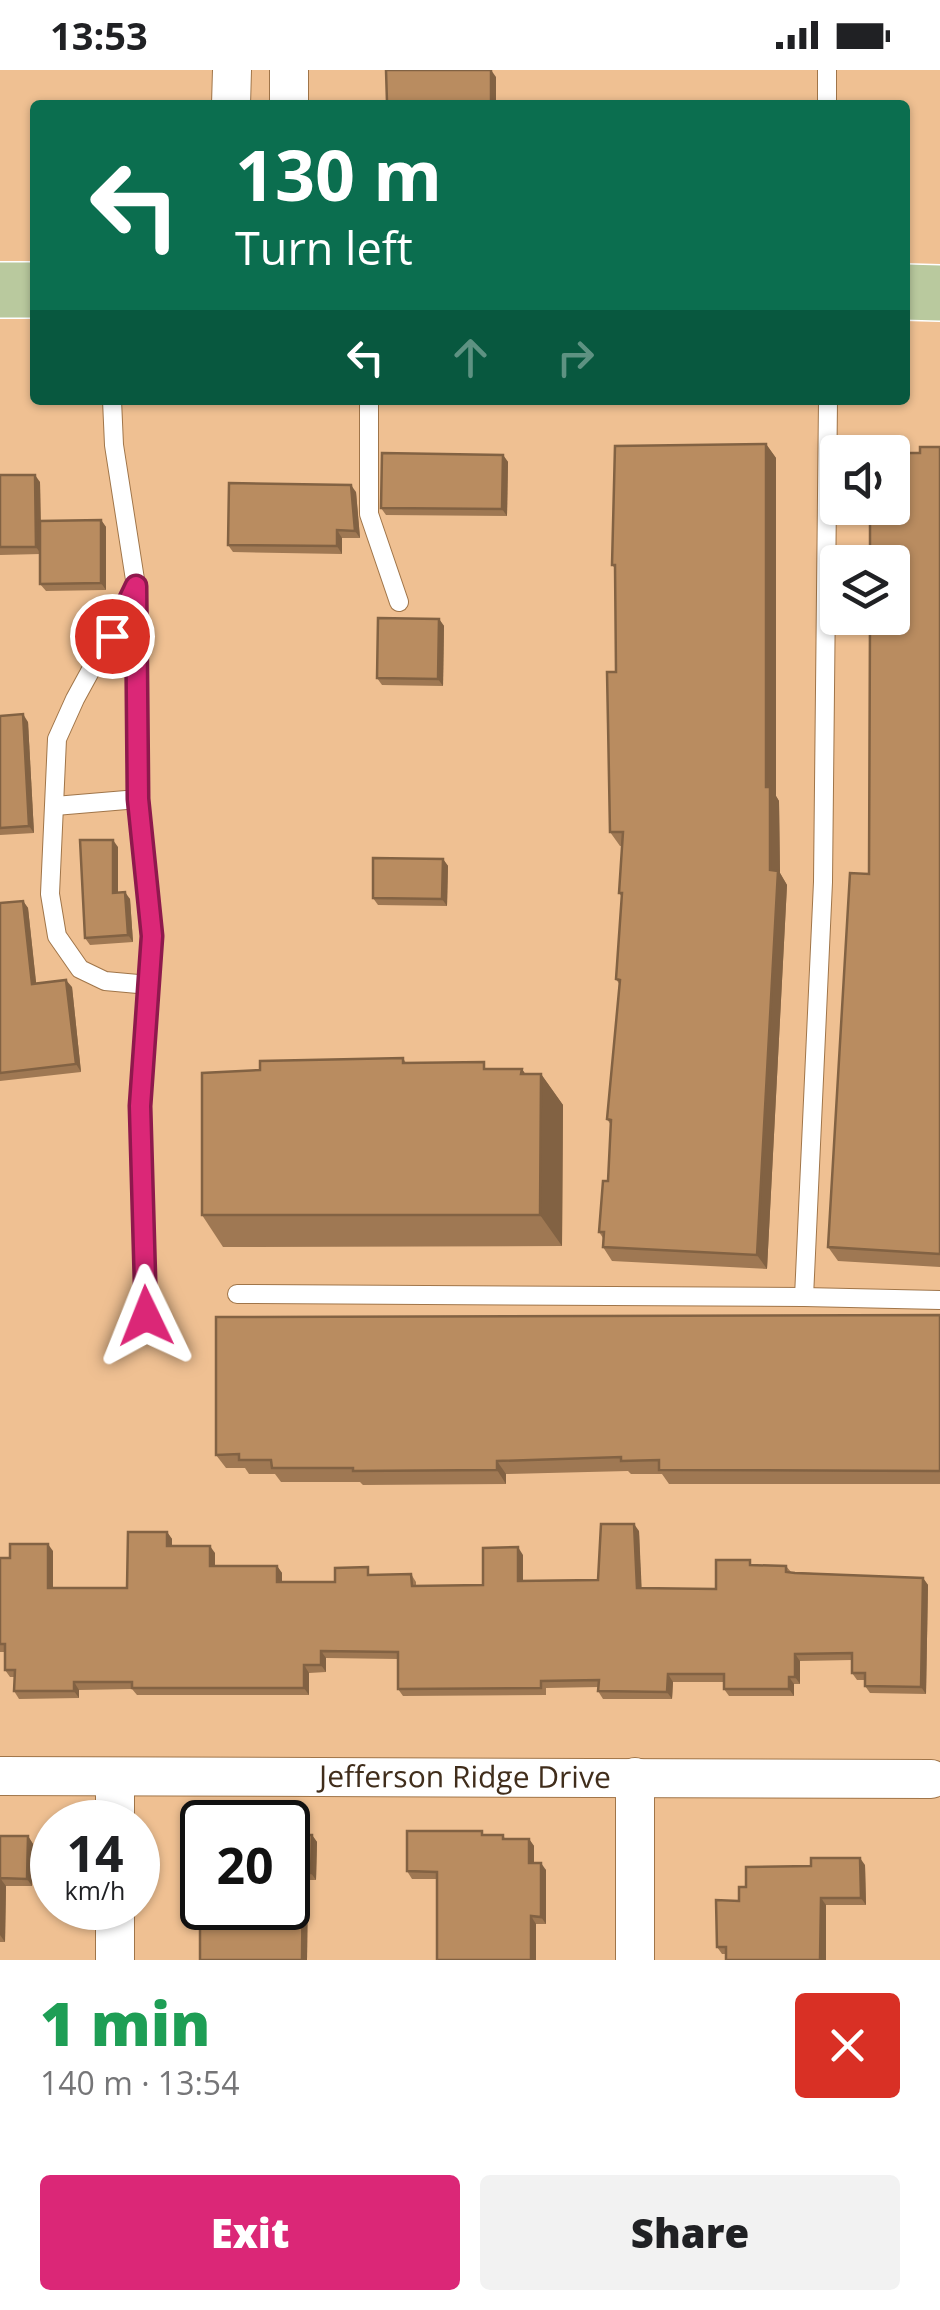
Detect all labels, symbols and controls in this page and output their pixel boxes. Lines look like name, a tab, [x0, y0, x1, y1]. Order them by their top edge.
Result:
text: 13:53	[50, 9, 148, 61]
text: 130 m	[235, 126, 442, 222]
icon: left	[70, 140, 200, 270]
text: Turn left	[235, 217, 413, 278]
icon: left	[338, 330, 393, 385]
icon: ahead	[443, 330, 498, 385]
icon: right	[548, 330, 603, 385]
map controls	[820, 435, 910, 635]
button: sound	[820, 435, 910, 525]
button: layers	[820, 545, 910, 635]
pin	[70, 594, 155, 679]
icon: arrive	[85, 609, 140, 664]
position arrow	[94, 1264, 198, 1368]
street label: Jefferson Ridge Drive	[316, 1755, 611, 1797]
speed limit sign: 20	[180, 1800, 310, 1930]
text: 14	[66, 1819, 124, 1887]
text: km/h	[65, 1873, 125, 1907]
text: 1 min	[40, 1982, 210, 2064]
button: close	[795, 1993, 900, 2098]
text: 140 m · 13:54	[40, 2061, 239, 2104]
button: Exit	[40, 2175, 460, 2290]
button: Share	[480, 2175, 900, 2290]

